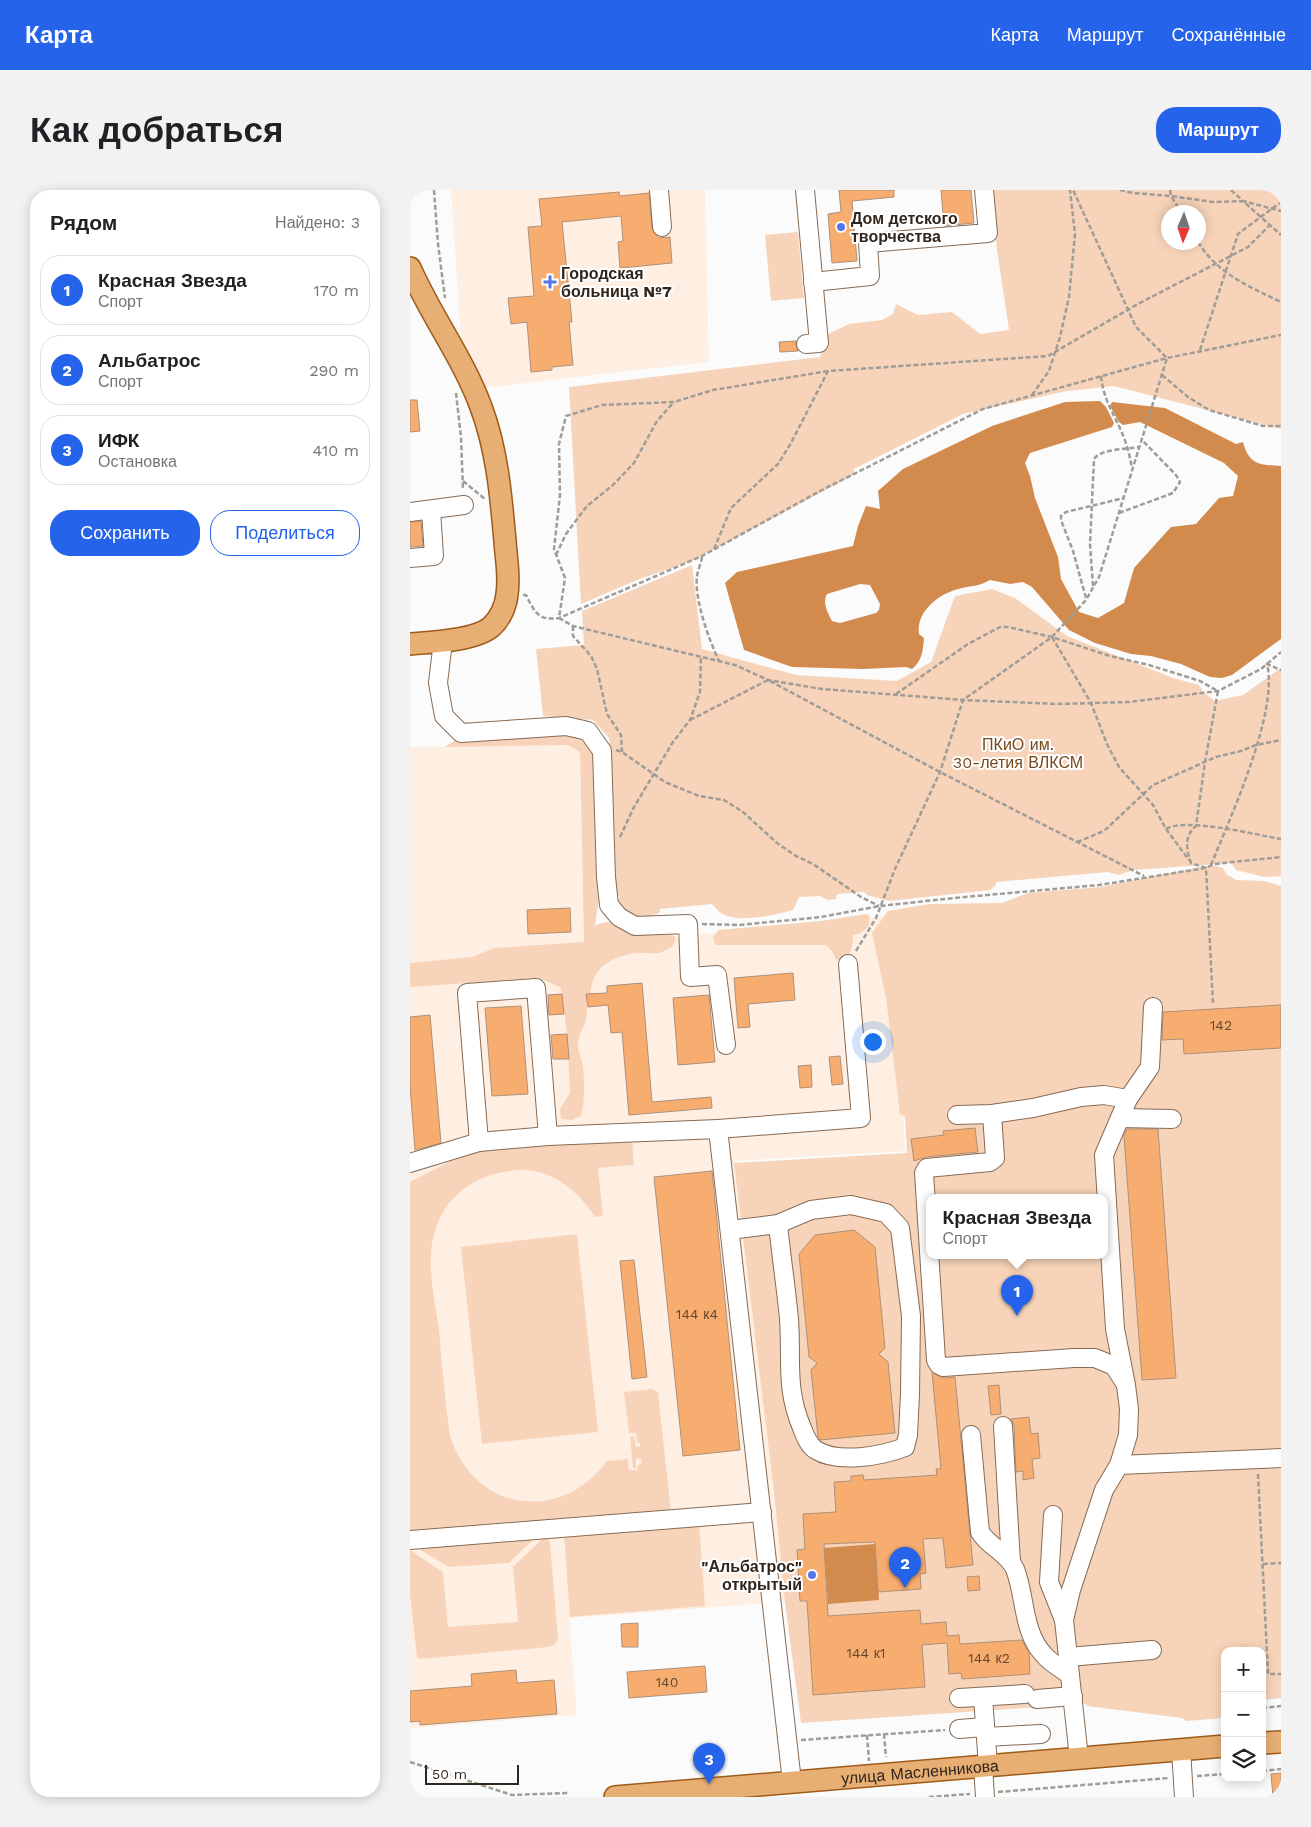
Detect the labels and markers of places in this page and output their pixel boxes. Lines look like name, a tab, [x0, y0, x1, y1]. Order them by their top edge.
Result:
place label: Дом детского творчества	[851, 209, 958, 246]
marker: Дом детского творчества	[835, 221, 847, 233]
place label: Городская больница №7	[561, 264, 672, 301]
marker: Городская больница №7	[543, 275, 557, 289]
pin: 1	[1001, 1275, 1033, 1316]
pin: 2	[889, 1547, 921, 1588]
place label: "Альбатрос" открытый	[701, 1557, 802, 1594]
marker: "Альбатрос" открытый	[806, 1569, 818, 1581]
pin: 3	[693, 1743, 725, 1784]

